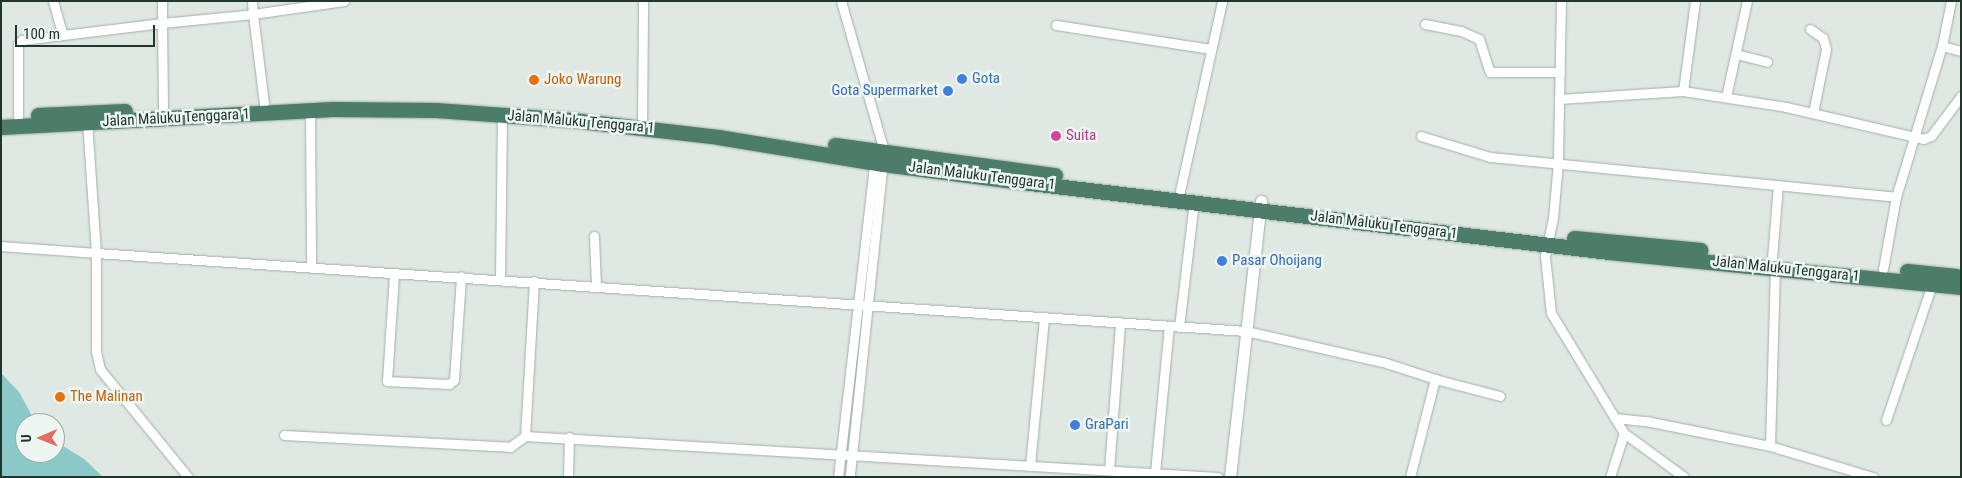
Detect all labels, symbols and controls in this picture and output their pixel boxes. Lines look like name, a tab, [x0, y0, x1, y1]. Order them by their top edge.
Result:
scale bar	[18, 15, 158, 47]
text: 100 m	[23, 25, 60, 43]
place label: Gota	[972, 70, 1000, 88]
place label: Joko Warung	[544, 71, 621, 89]
marker: Gota	[956, 73, 968, 85]
marker: Joko Warung	[528, 74, 540, 86]
place label: Gota Supermarket	[831, 82, 938, 100]
marker: Gota Supermarket	[942, 85, 954, 97]
street label: Jalan Maluku Tenggara 1	[102, 105, 250, 131]
street label: Jalan Maluku Tenggara 1	[506, 107, 656, 137]
place label: Suita	[1066, 127, 1096, 145]
marker: Suita	[1050, 130, 1062, 142]
street label: Jalan Maluku Tenggara 1	[907, 158, 1057, 194]
street label: Jalan Maluku Tenggara 1	[1309, 207, 1459, 243]
place label: Pasar Ohoijang	[1232, 252, 1322, 270]
street label: Jalan Maluku Tenggara 1	[1711, 252, 1861, 286]
marker: Pasar Ohoijang	[1216, 255, 1228, 267]
place label: The Malinan	[70, 388, 143, 406]
marker: The Malinan	[54, 391, 66, 403]
north arrow	[15, 413, 65, 463]
place label: GraPari	[1085, 416, 1129, 434]
marker: GraPari	[1069, 419, 1081, 431]
text: U	[18, 434, 34, 442]

